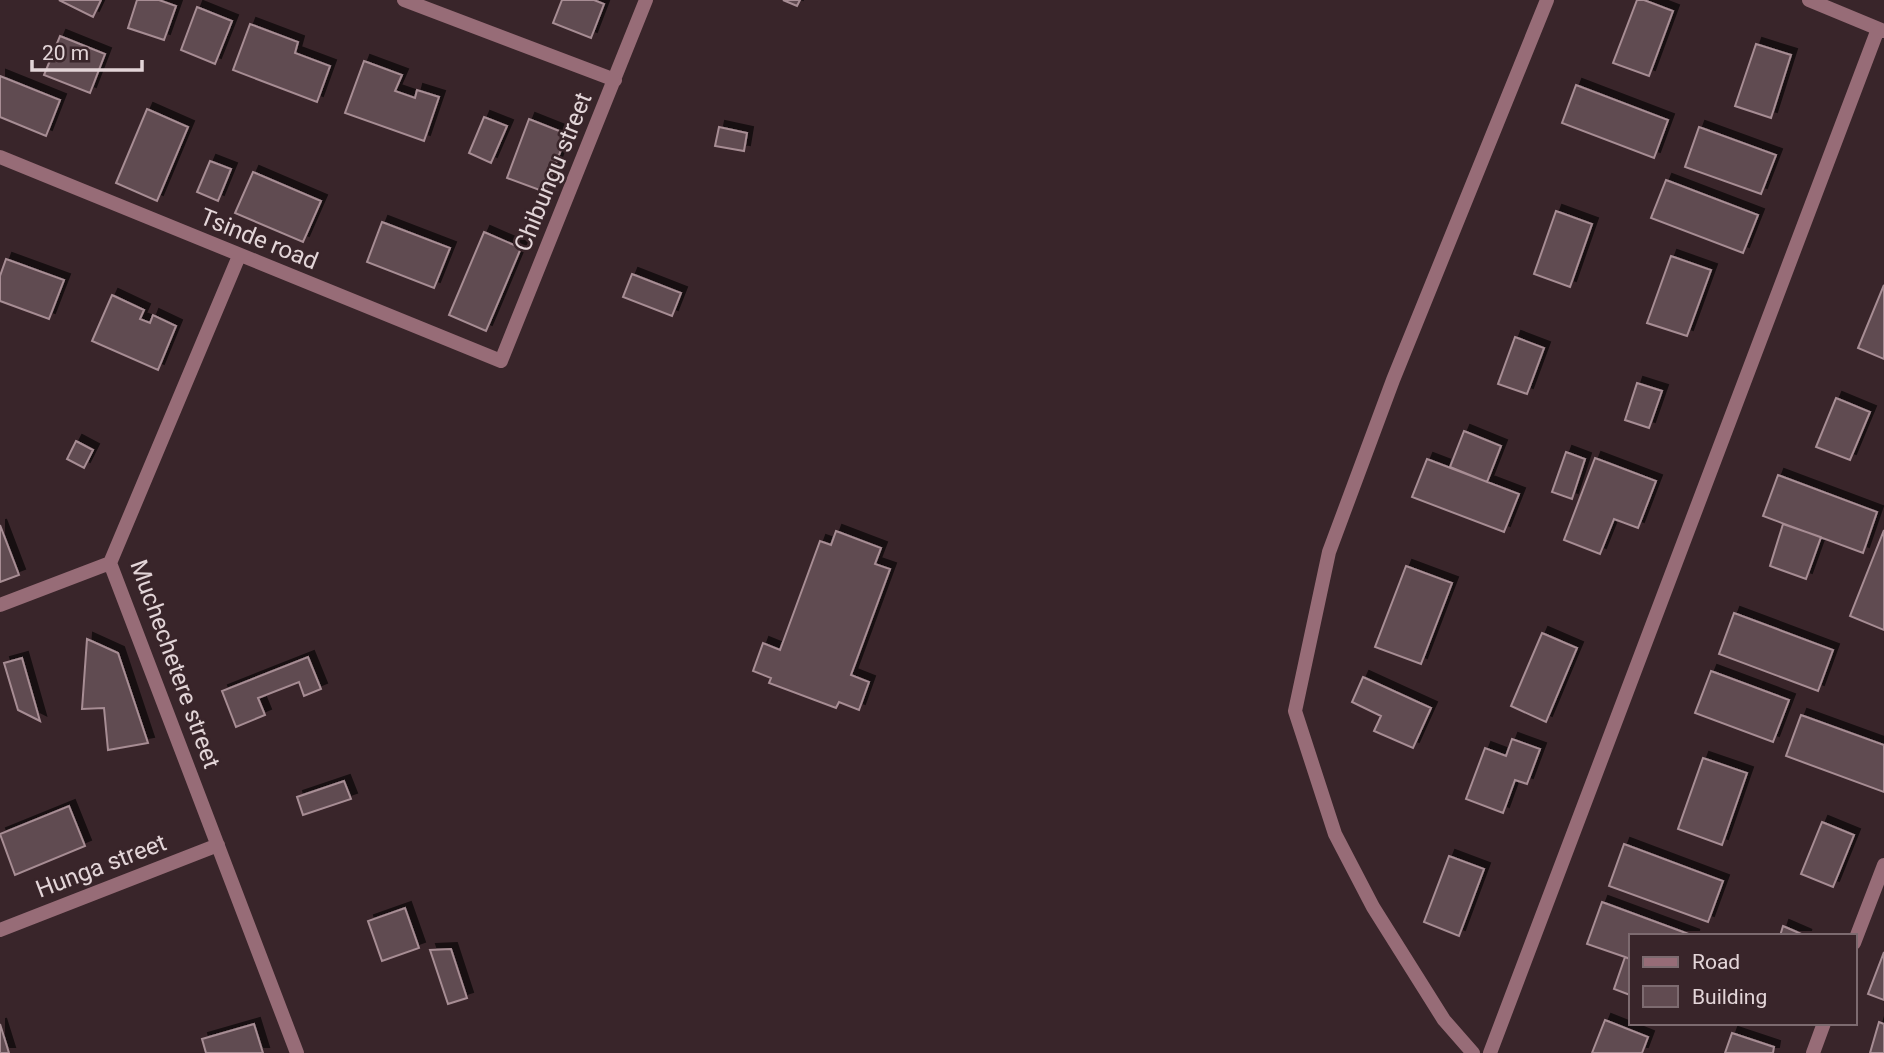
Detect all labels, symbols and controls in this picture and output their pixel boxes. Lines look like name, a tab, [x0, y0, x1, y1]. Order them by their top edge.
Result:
scale bar	[32, 28, 142, 72]
text: 20 m	[42, 41, 89, 65]
street label: Chibungu street	[508, 88, 598, 255]
street label: Tsinde road	[196, 203, 322, 275]
street label: Muchechetere street	[124, 556, 226, 772]
street label: Hunga street	[32, 828, 170, 904]
legend	[1629, 934, 1856, 1025]
text: Road	[1692, 950, 1740, 974]
text: Building	[1692, 985, 1767, 1009]

